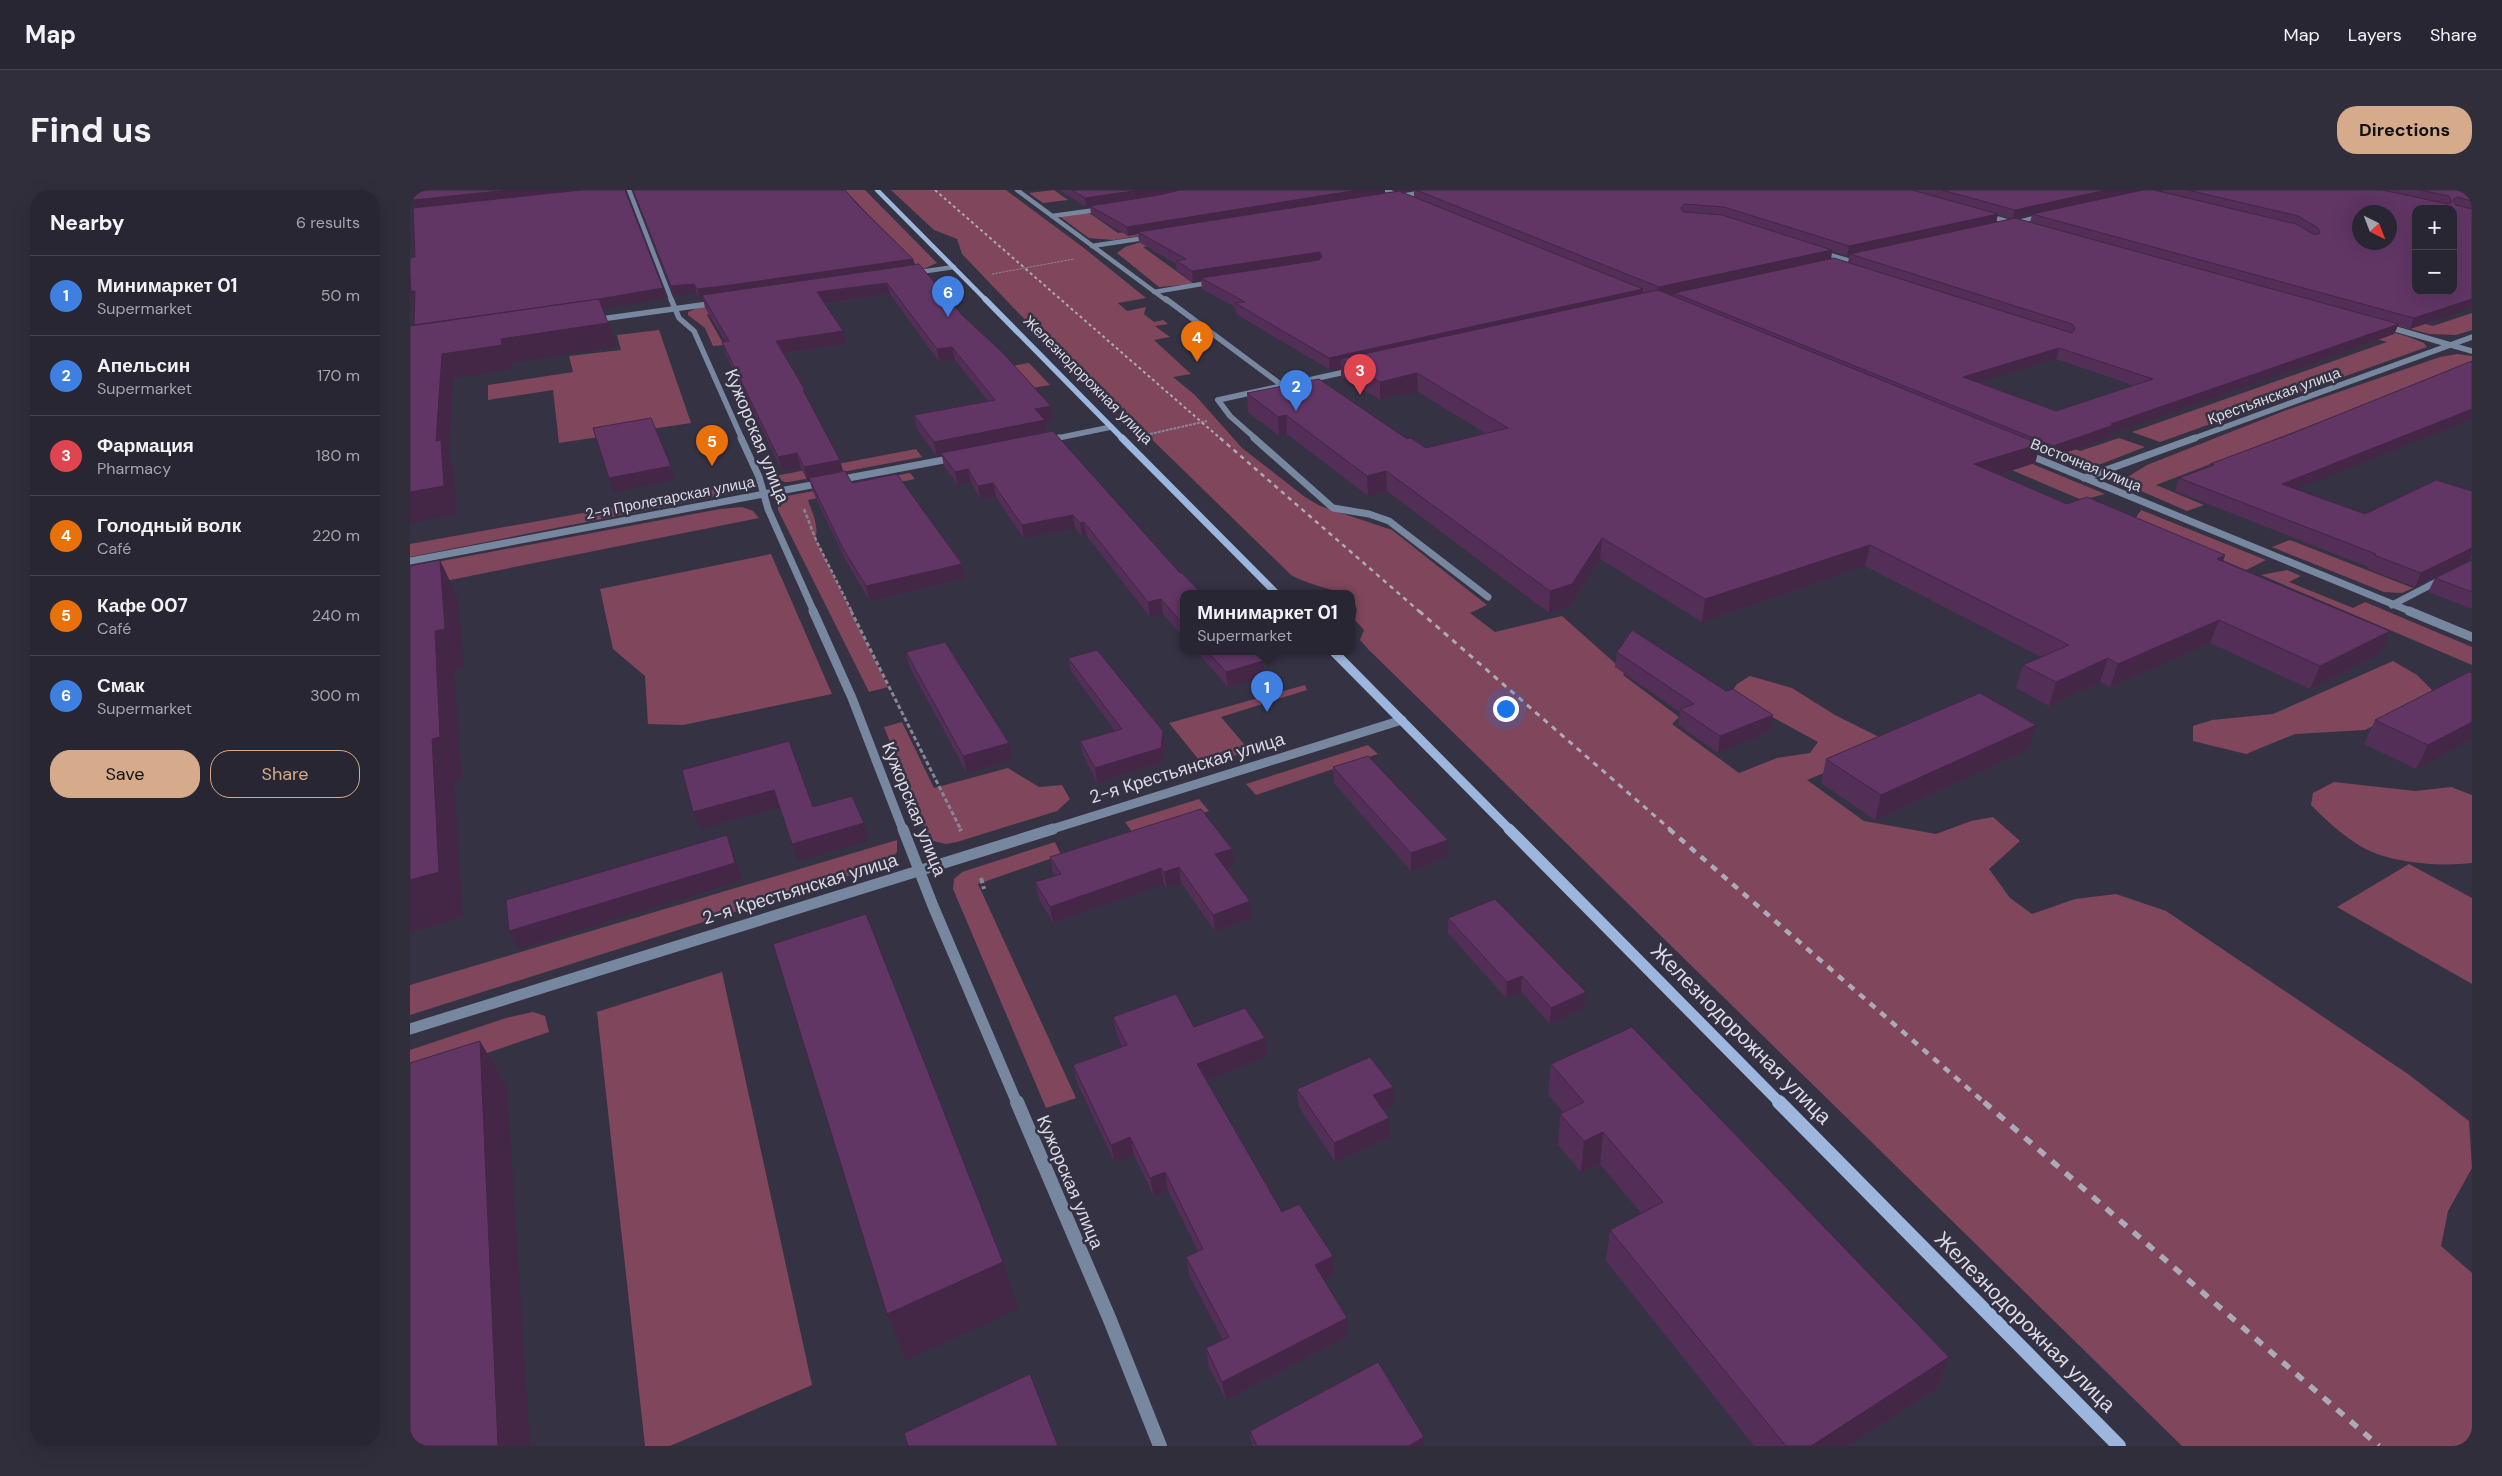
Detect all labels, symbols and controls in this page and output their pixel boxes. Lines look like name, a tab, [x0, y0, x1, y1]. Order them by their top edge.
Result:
text: Map	[25, 19, 76, 50]
text: Map	[2284, 23, 2320, 47]
text: Layers	[2348, 23, 2402, 47]
text: Share	[2430, 23, 2477, 47]
button: Directions	[2337, 106, 2472, 154]
text: Find us	[30, 107, 152, 153]
north arrow	[2352, 205, 2397, 250]
map controls	[2412, 205, 2457, 295]
button: +	[2412, 205, 2457, 250]
text: Nearby	[50, 209, 124, 237]
text: 6 results	[296, 212, 360, 233]
button: −	[2412, 250, 2457, 295]
text: Минимаркет 01	[97, 273, 238, 298]
pin: 6	[932, 276, 964, 317]
text: 1	[63, 285, 69, 306]
text: 50 m	[321, 285, 360, 306]
text: Supermarket	[97, 298, 192, 319]
street label: Железнодорожная улица	[1019, 311, 1157, 449]
pin: 4	[1181, 321, 1213, 362]
text: Апельсин	[97, 353, 190, 378]
pin: 3	[1344, 354, 1376, 395]
street label: Крестьянская улица	[2205, 362, 2344, 429]
text: 2	[61, 365, 71, 386]
text: 170 m	[317, 365, 360, 386]
street label: Кужорская улица	[719, 365, 795, 508]
pin: 2	[1280, 370, 1312, 411]
text: Supermarket	[97, 378, 192, 399]
pin: 5	[696, 425, 728, 466]
text: Фармация	[97, 433, 194, 458]
street label: Восточная улица	[2027, 434, 2145, 497]
text: 3	[61, 445, 71, 466]
text: 180 m	[316, 445, 360, 466]
text: Pharmacy	[97, 458, 171, 479]
street label: 2-я Пролетарская улица	[584, 472, 757, 524]
text: Голодный волк	[97, 513, 241, 538]
text: 4	[61, 525, 71, 546]
text: 220 m	[312, 525, 360, 546]
text: Café	[97, 538, 131, 559]
popup	[1180, 590, 1355, 655]
text: Кафе 007	[97, 593, 188, 618]
text: Минимаркет 01	[1197, 600, 1338, 625]
text: 5	[61, 605, 71, 626]
text: 240 m	[312, 605, 360, 626]
text: Café	[97, 618, 131, 639]
text: Supermarket	[1197, 625, 1292, 646]
pin: 1	[1251, 671, 1283, 712]
text: Смак	[97, 673, 145, 698]
text: 6	[61, 685, 71, 706]
text: 300 m	[310, 685, 360, 706]
your location	[1493, 696, 1519, 722]
text: Supermarket	[97, 698, 192, 719]
street label: 2-я Крестьянская улица	[1087, 727, 1288, 809]
street label: Кужорская улица	[876, 738, 952, 881]
button: Save	[50, 750, 200, 798]
button: Share	[210, 750, 360, 798]
street label: 2-я Крестьянская улица	[700, 848, 901, 930]
street label: Железнодорожная улица	[1644, 937, 1838, 1131]
street label: Кужорская улица	[1031, 1111, 1109, 1253]
street label: Железнодорожная улица	[1928, 1225, 2122, 1419]

